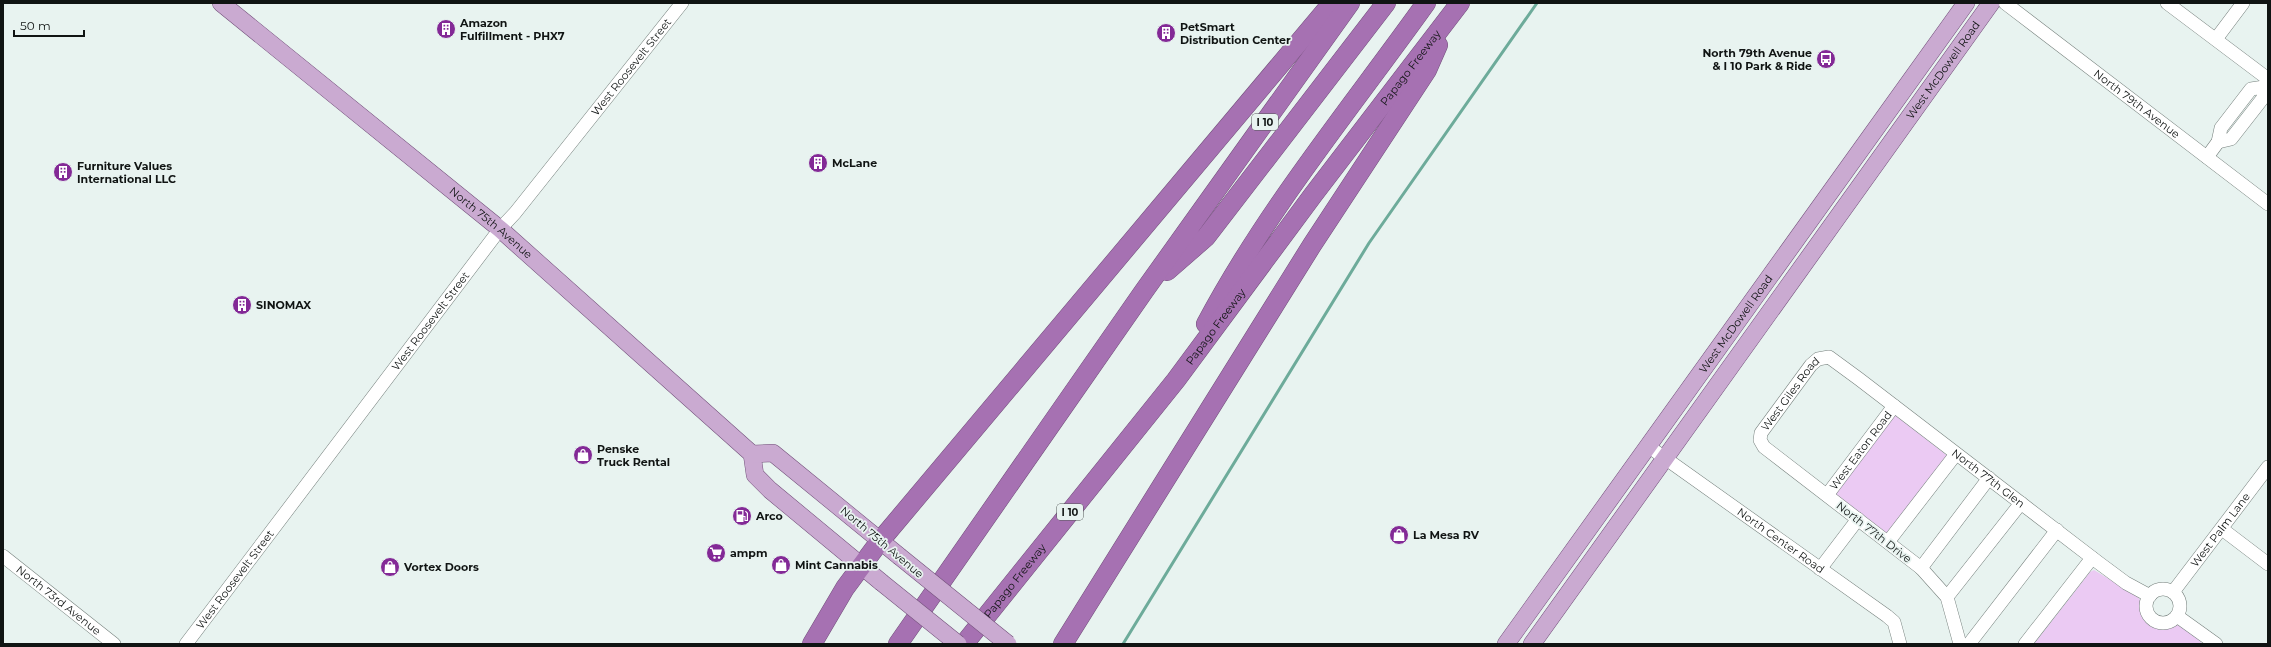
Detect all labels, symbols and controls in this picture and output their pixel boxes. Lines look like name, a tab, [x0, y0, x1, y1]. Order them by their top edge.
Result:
scale bar	[14, 12, 84, 38]
street label: West Roosevelt Street	[588, 15, 675, 118]
place label: Amazon Fulfillment - PHX7	[459, 16, 565, 43]
text: 50 m	[20, 18, 51, 33]
building icon: Amazon Fulfillment - PHX7	[435, 18, 457, 40]
street label: West McDowell Road	[1903, 18, 1983, 122]
place label: PetSmart Distribution Center	[1180, 20, 1291, 47]
building icon: PetSmart Distribution Center	[1155, 22, 1177, 44]
street label: Papago Freeway	[1377, 27, 1444, 108]
place label: North 79th Avenue & I 10 Park & Ride	[1702, 46, 1812, 73]
bus stop icon: North 79th Avenue & I 10 Park & Ride	[1815, 48, 1837, 70]
street label: North 79th Avenue	[2091, 66, 2183, 141]
road number: I 10	[1252, 114, 1278, 130]
building icon: McLane	[807, 152, 829, 174]
place label: McLane	[832, 156, 877, 170]
place label: Furniture Values International LLC	[77, 159, 176, 186]
building icon: Furniture Values International LLC	[52, 161, 74, 183]
street label: North 75th Avenue	[447, 184, 536, 262]
street label: West Roosevelt Street	[388, 268, 473, 373]
street label: West McDowell Road	[1696, 272, 1776, 376]
street label: Papago Freeway	[1183, 286, 1248, 368]
building icon: SINOMAX	[231, 294, 253, 316]
place label: SINOMAX	[256, 298, 311, 312]
street label: West Giles Road	[1758, 354, 1822, 434]
street label: West Eaton Road	[1826, 408, 1895, 492]
place label: Penske Truck Rental	[597, 442, 670, 469]
shop icon: Penske Truck Rental	[572, 444, 594, 466]
street label: North 77th Glen	[1949, 446, 2028, 511]
street label: West Palm Lane	[2187, 490, 2253, 570]
street label: North 77th Drive	[1834, 498, 1915, 566]
street label: North 75th Avenue	[838, 503, 927, 581]
road number: I 10	[1057, 504, 1083, 520]
fuel station icon: Arco	[731, 505, 753, 527]
street label: North Center Road	[1734, 505, 1827, 576]
place label: Arco	[755, 509, 783, 523]
shop icon: La Mesa RV	[1388, 524, 1410, 546]
street label: West Roosevelt Street	[193, 527, 277, 632]
place label: La Mesa RV	[1413, 528, 1480, 542]
street label: Papago Freeway	[981, 541, 1049, 621]
supermarket icon: ampm	[705, 542, 727, 564]
place label: ampm	[730, 546, 767, 560]
shop icon: Mint Cannabis	[770, 554, 792, 576]
shop icon: Vortex Doors	[379, 556, 401, 578]
place label: Mint Cannabis	[795, 558, 878, 572]
place label: Vortex Doors	[403, 560, 479, 574]
street label: North 73rd Avenue	[14, 562, 104, 638]

